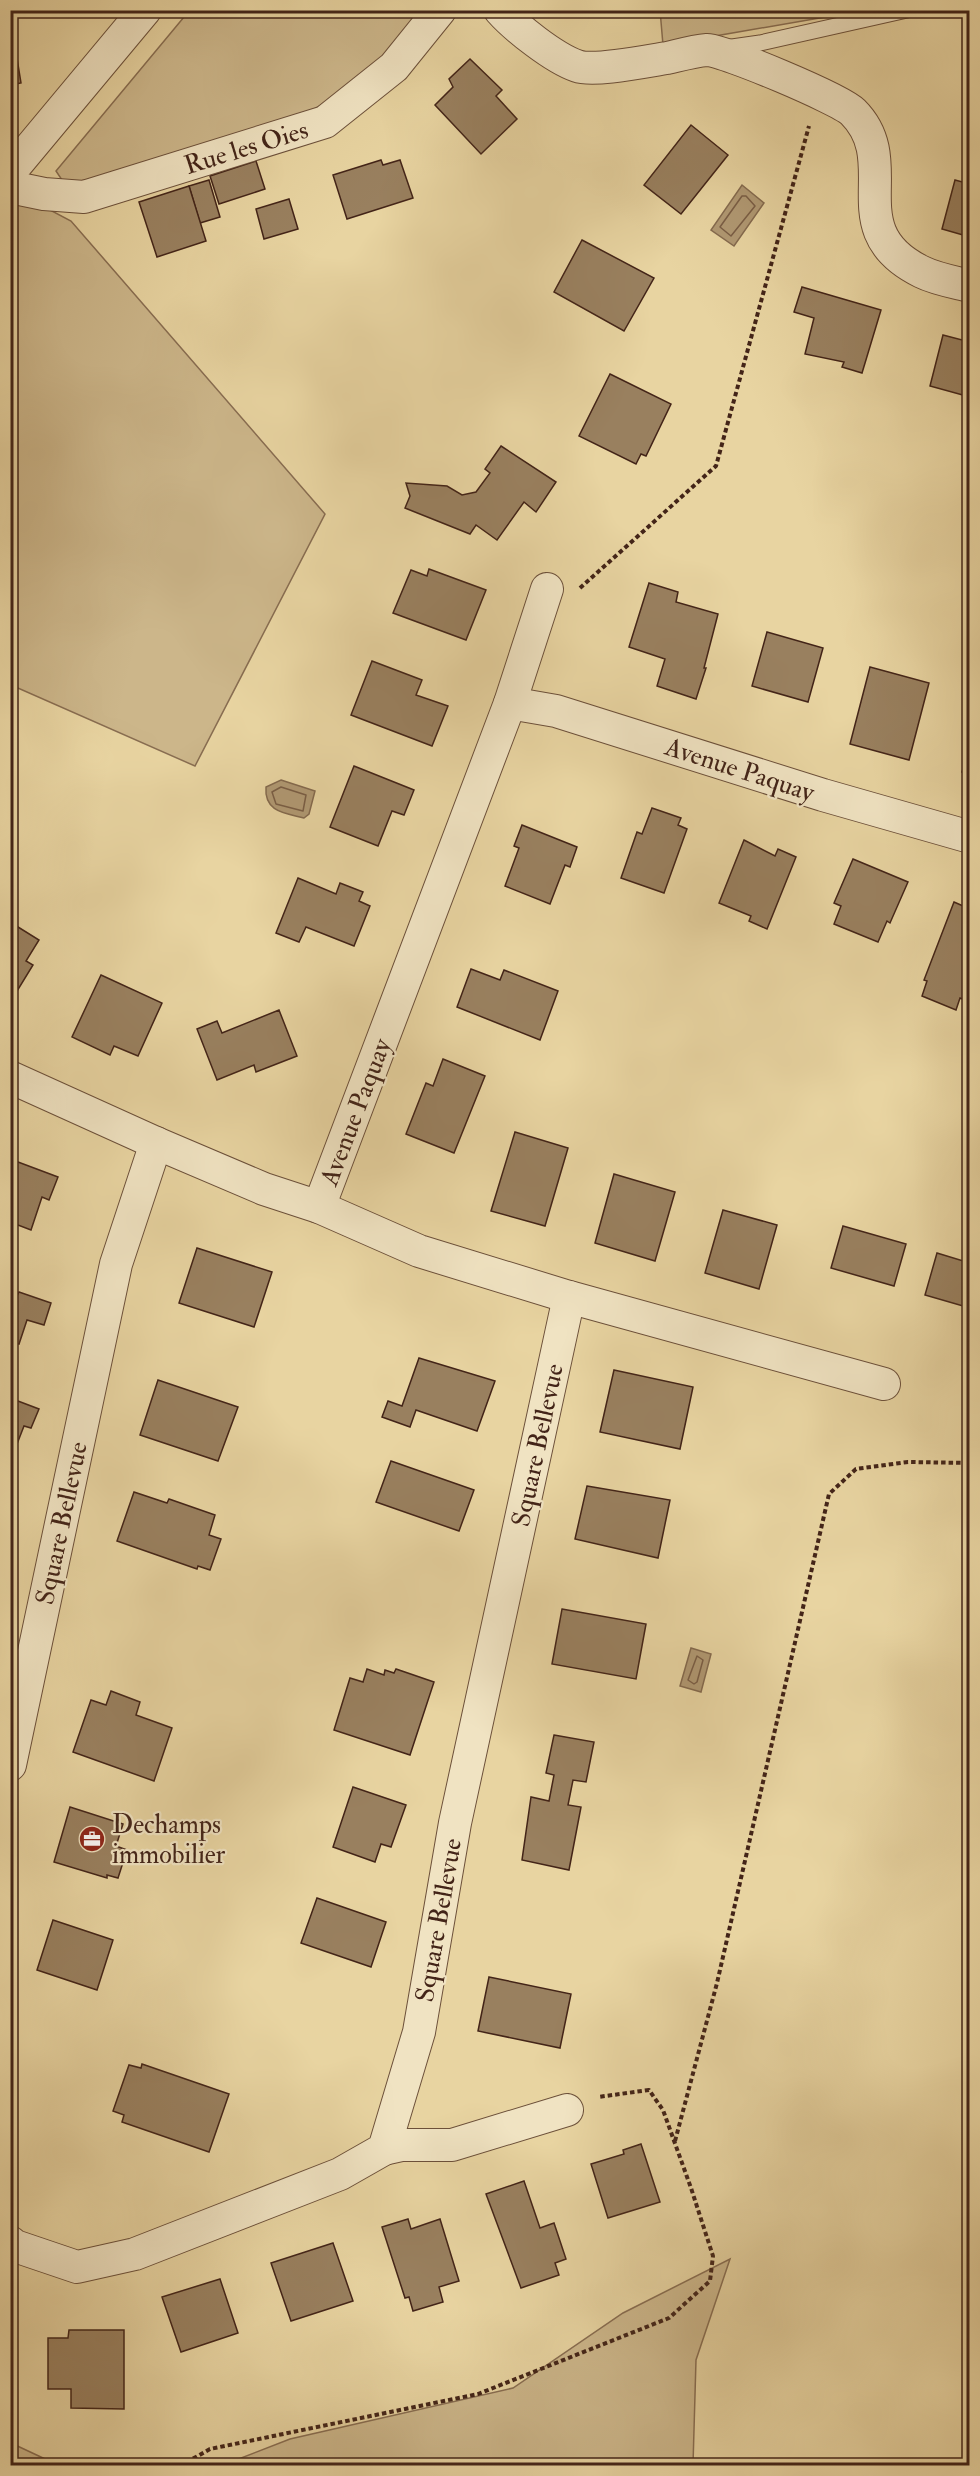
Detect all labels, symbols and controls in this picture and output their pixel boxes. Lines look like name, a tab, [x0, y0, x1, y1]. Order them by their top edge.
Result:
street label: Rue les Oies	[181, 114, 312, 182]
street label: Avenue Paquay	[660, 730, 819, 809]
street label: Avenue Paquay	[313, 1034, 399, 1191]
street label: Square Bellevue	[505, 1361, 571, 1530]
street label: Square Bellevue	[29, 1439, 95, 1608]
place label: Dechamps immobilier	[112, 1809, 226, 1871]
office icon: Dechamps immobilier	[77, 1824, 107, 1854]
street label: Square Bellevue	[409, 1836, 469, 2005]

